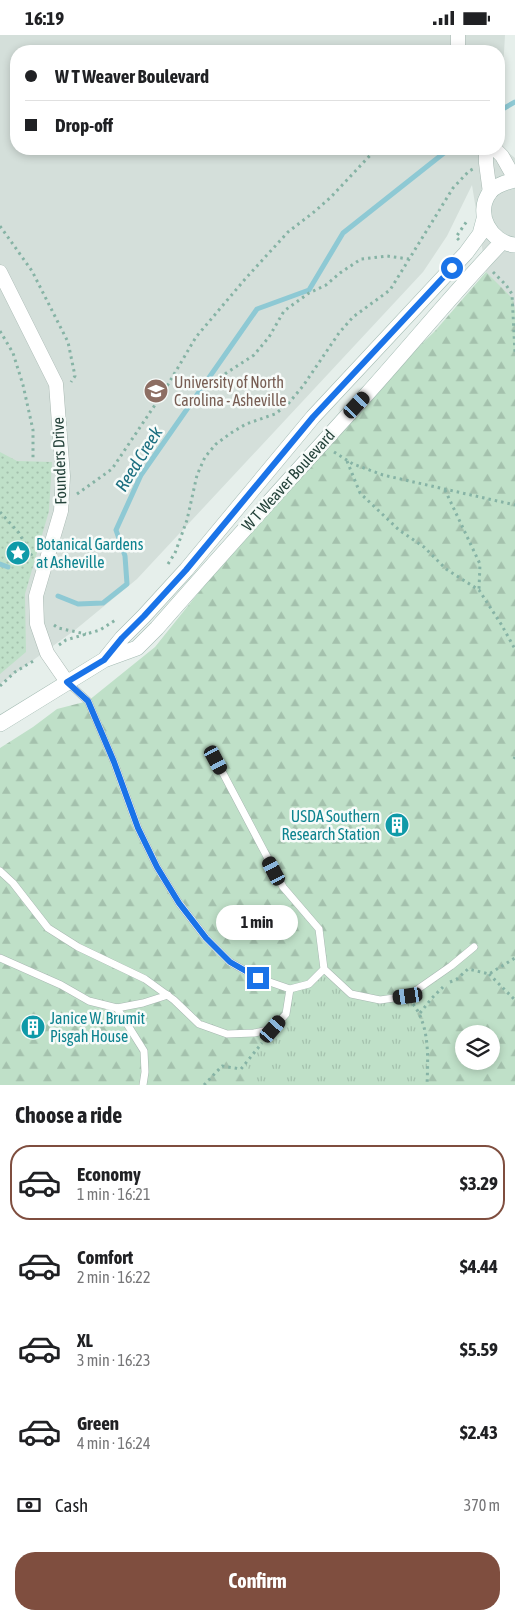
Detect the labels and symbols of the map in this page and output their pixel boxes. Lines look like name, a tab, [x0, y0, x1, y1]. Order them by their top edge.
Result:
route start	[441, 257, 463, 279]
place label: University of North Carolina - Asheville	[174, 373, 287, 409]
school or university icon: University of North Carolina - Asheville	[143, 378, 169, 404]
car	[341, 389, 372, 421]
street label: Founders Drive	[48, 417, 70, 505]
water label: Reed Creek	[110, 422, 167, 495]
street label: W T Weaver Boulevard	[238, 426, 338, 534]
place label: Botanical Gardens at Asheville	[36, 535, 144, 571]
place icon: Botanical Gardens at Asheville	[5, 540, 31, 566]
car	[202, 743, 229, 777]
place label: USDA Southern Research Station	[281, 807, 380, 843]
building icon: USDA Southern Research Station	[384, 812, 410, 838]
car	[260, 854, 287, 888]
callout: 1 min	[217, 905, 299, 941]
route end	[247, 967, 269, 989]
car	[392, 986, 423, 1006]
place label: Janice W. Brumit Pisgah House	[50, 1009, 146, 1046]
car	[257, 1013, 288, 1045]
building icon: Janice W. Brumit Pisgah House	[20, 1014, 46, 1040]

